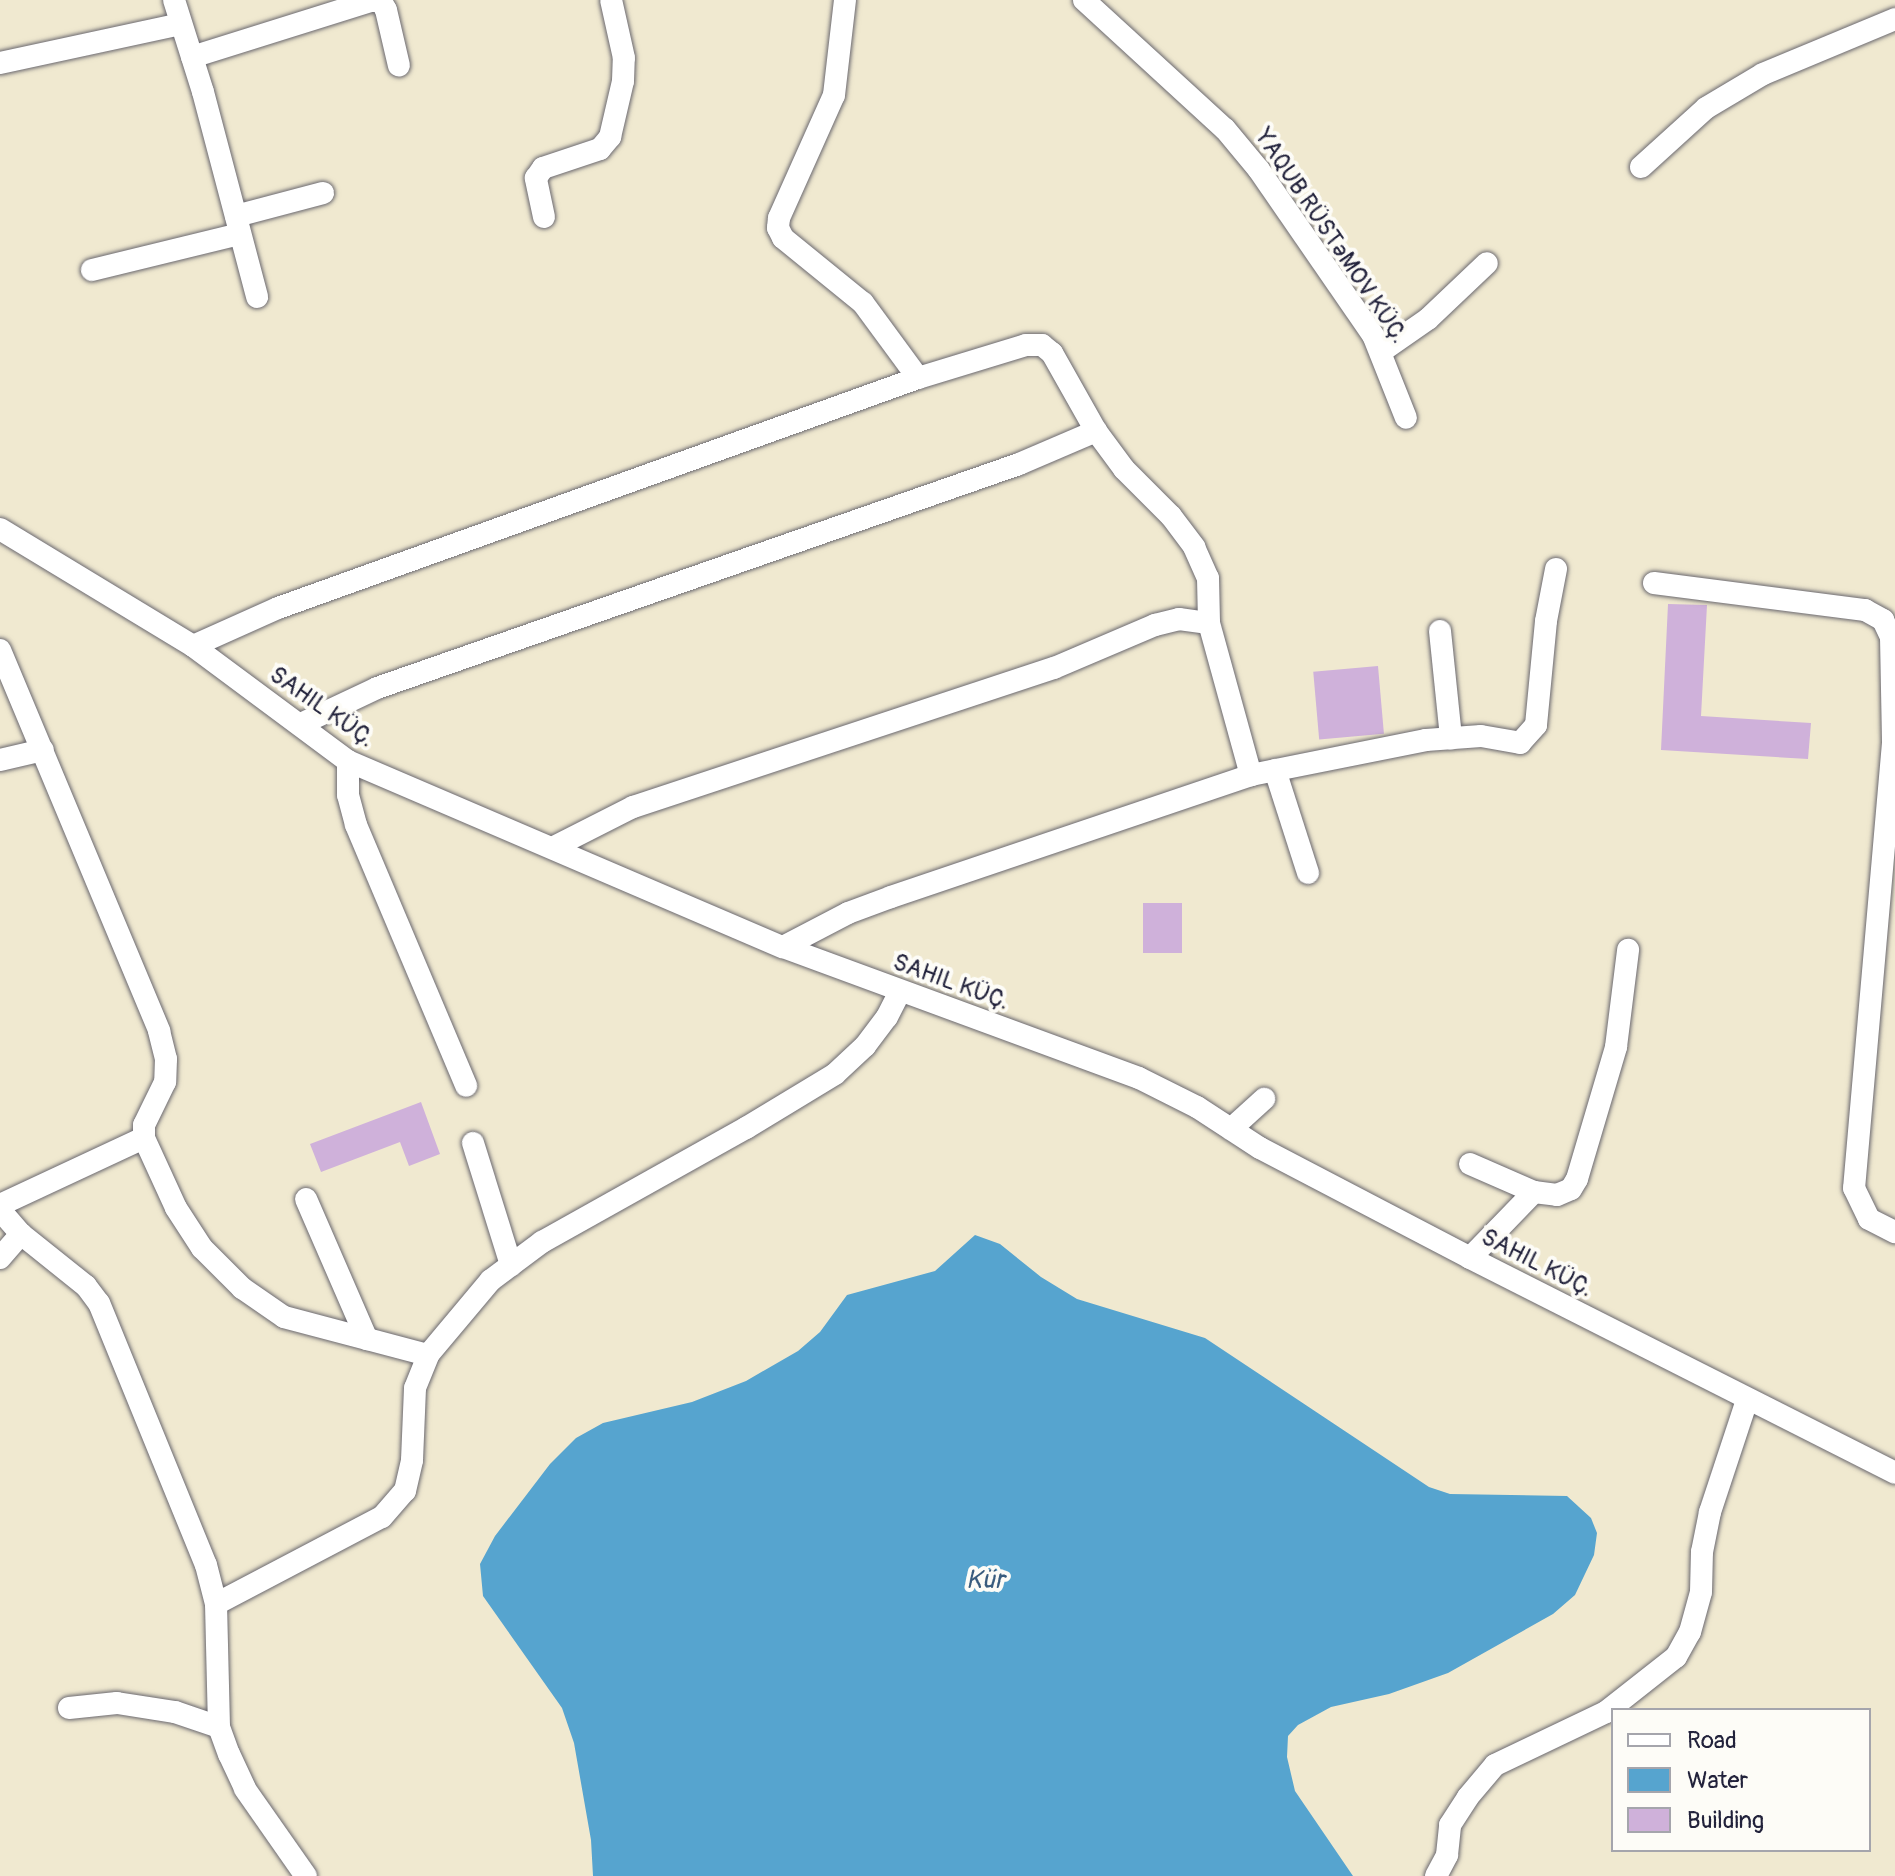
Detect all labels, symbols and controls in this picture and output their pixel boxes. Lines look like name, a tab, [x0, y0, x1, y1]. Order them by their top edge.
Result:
street label: YAQUB RÜSTƏMOV KÜÇ.	[1248, 123, 1414, 349]
street label: SAHIL KÜÇ.	[264, 660, 380, 754]
street label: SAHIL KÜÇ.	[889, 948, 1013, 1016]
street label: SAHIL KÜÇ.	[1476, 1223, 1598, 1303]
water label: Kür	[966, 1565, 1004, 1597]
legend	[1611, 1708, 1871, 1852]
text: Road	[1687, 1726, 1737, 1755]
text: Water	[1687, 1766, 1748, 1795]
text: Building	[1687, 1806, 1764, 1835]

